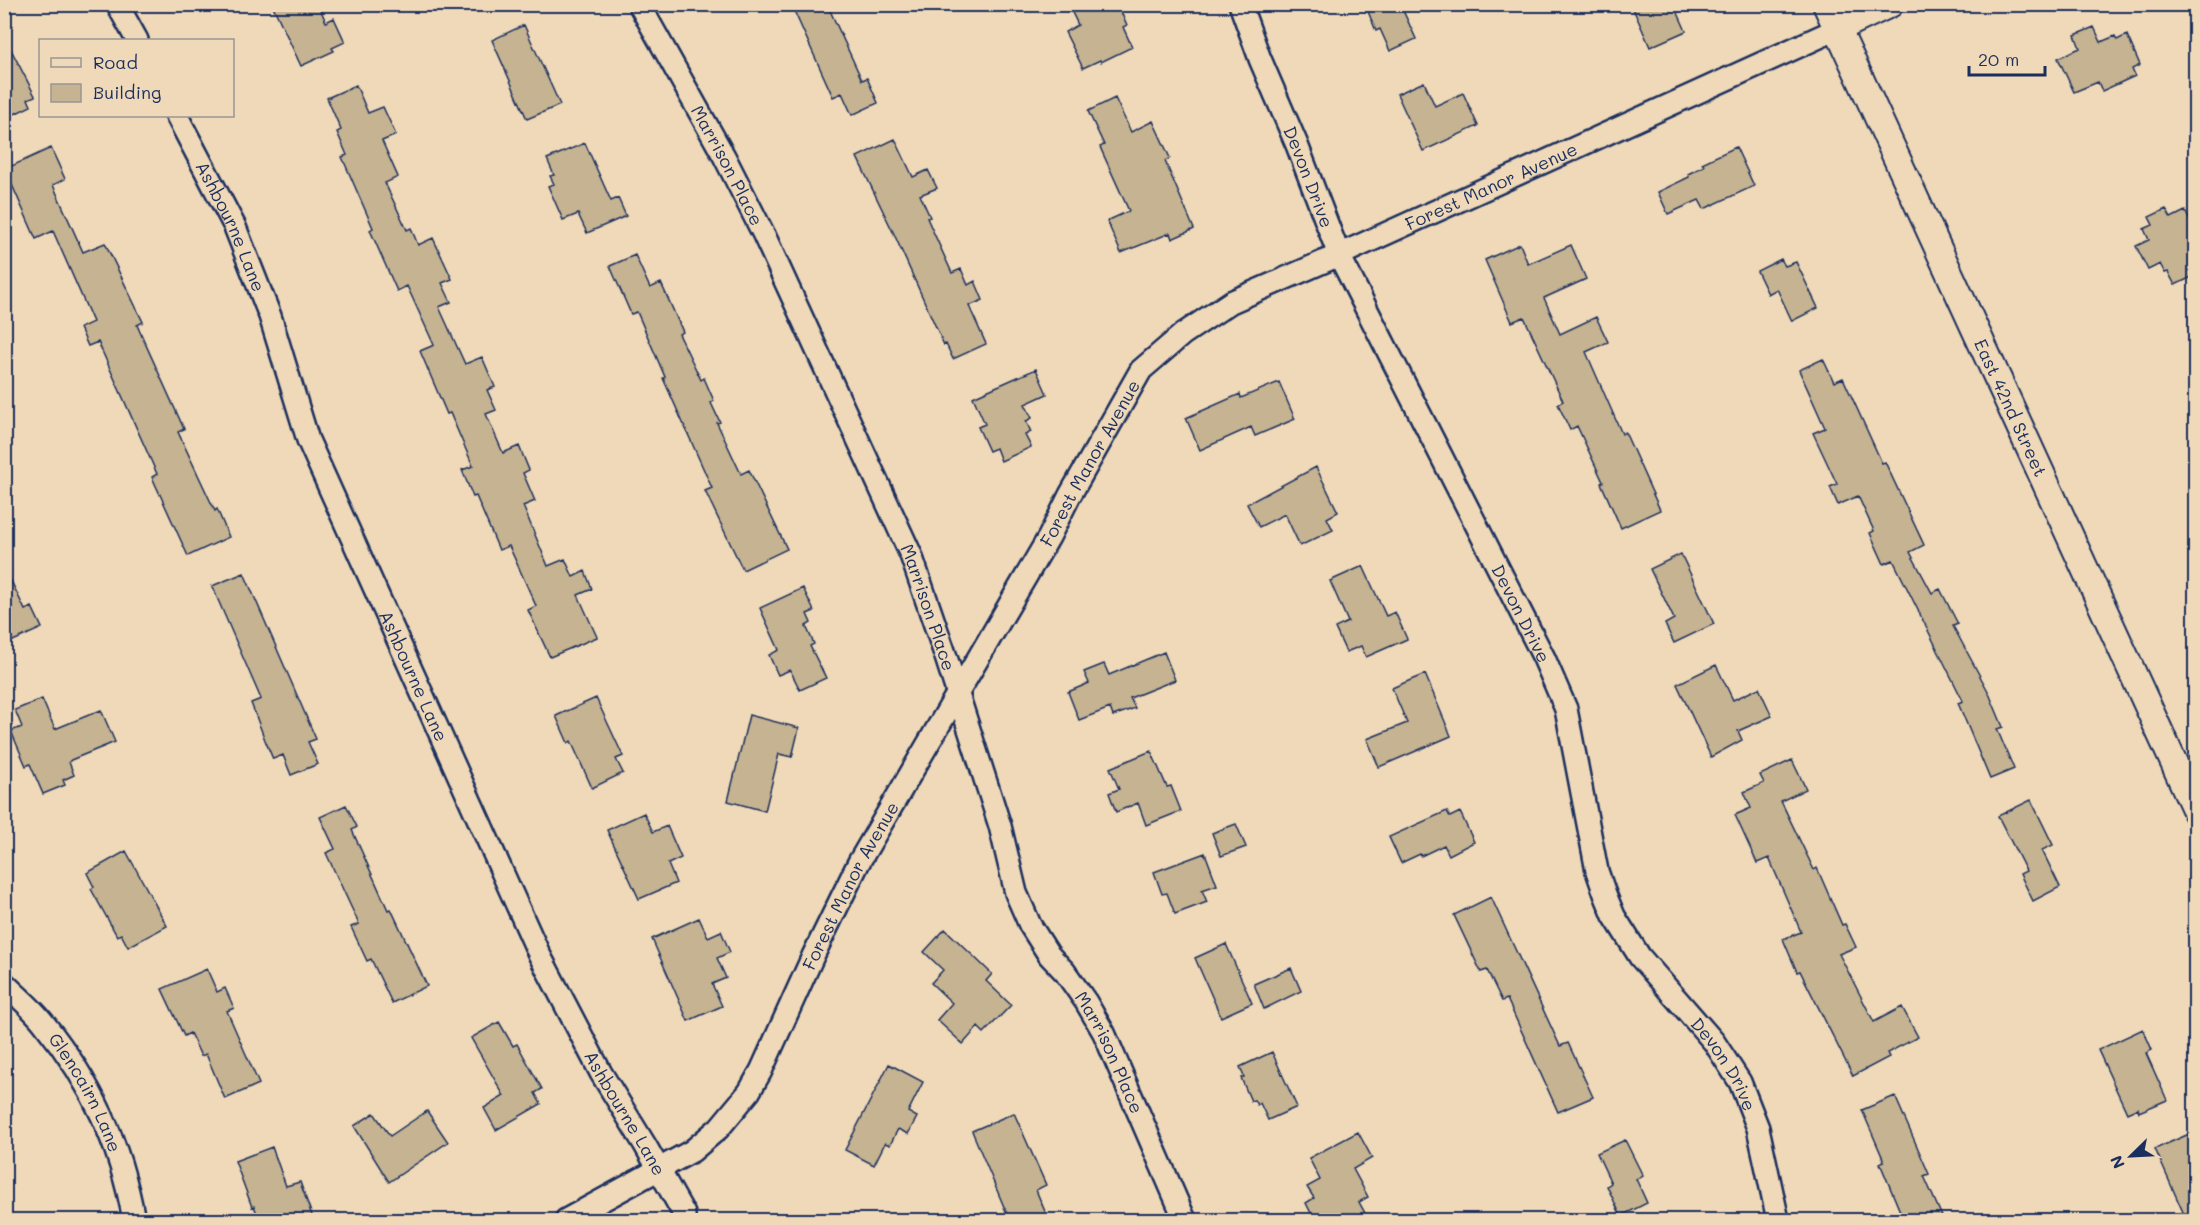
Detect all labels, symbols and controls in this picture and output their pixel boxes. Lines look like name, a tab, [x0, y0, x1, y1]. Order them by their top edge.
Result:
legend	[39, 39, 234, 117]
scale bar	[1969, 39, 2046, 77]
text: 20 m	[1978, 47, 2019, 71]
text: Road	[93, 50, 138, 74]
text: Building	[93, 80, 161, 104]
street label: Marrison Place	[686, 101, 769, 229]
street label: Devon Drive	[1278, 122, 1339, 231]
street label: Forest Manor Avenue	[1401, 136, 1581, 236]
street label: Ashbourne Lane	[191, 157, 271, 295]
street label: East 42nd Street	[1969, 335, 2053, 480]
street label: Forest Manor Avenue	[1034, 375, 1145, 551]
street label: Marrison Place	[895, 540, 962, 674]
street label: Devon Drive	[1486, 560, 1556, 667]
street label: Ashbourne Lane	[374, 606, 454, 745]
street label: Forest Manor Avenue	[796, 797, 904, 974]
street label: Marrison Place	[1070, 986, 1149, 1117]
street label: Devon Drive	[1686, 1012, 1762, 1114]
street label: Glencairn Lane	[43, 1028, 128, 1155]
street label: Ashbourne Lane	[579, 1046, 672, 1180]
north arrow	[2101, 1126, 2161, 1186]
text: N	[2105, 1152, 2129, 1172]

